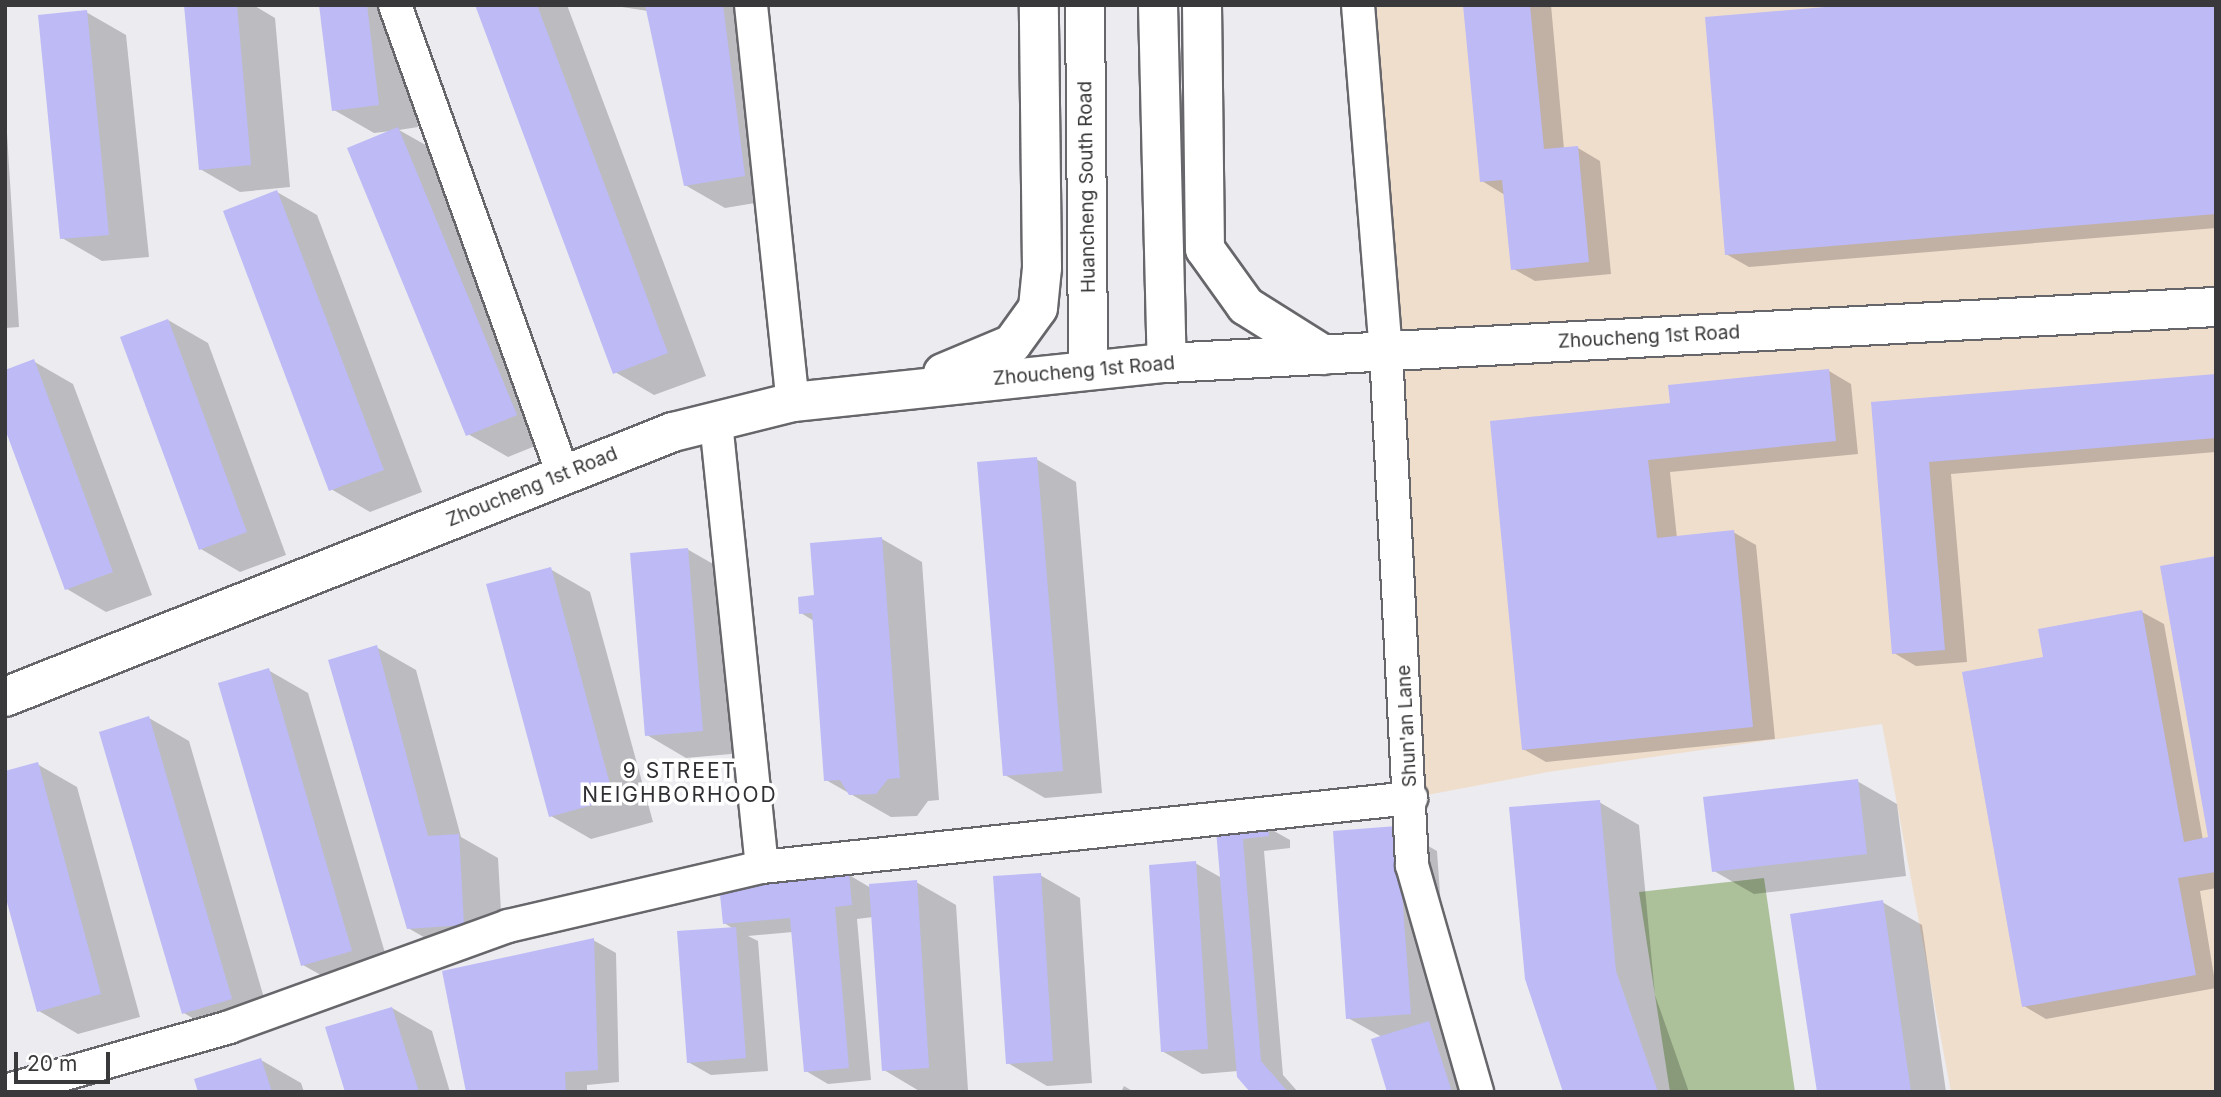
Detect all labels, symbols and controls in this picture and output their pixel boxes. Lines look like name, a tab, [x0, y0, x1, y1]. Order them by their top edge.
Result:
street label: Huancheng South Road	[1074, 81, 1100, 293]
street label: Zhoucheng 1st Road	[1557, 321, 1741, 353]
street label: Zhoucheng 1st Road	[992, 352, 1176, 390]
street label: Zhoucheng 1st Road	[443, 442, 621, 532]
street label: Shun'an Lane	[1392, 664, 1422, 788]
district label: 9 STREET NEIGHBORHOOD	[584, 758, 776, 808]
scale bar	[18, 1038, 114, 1082]
text: 20 m	[27, 1051, 77, 1076]

